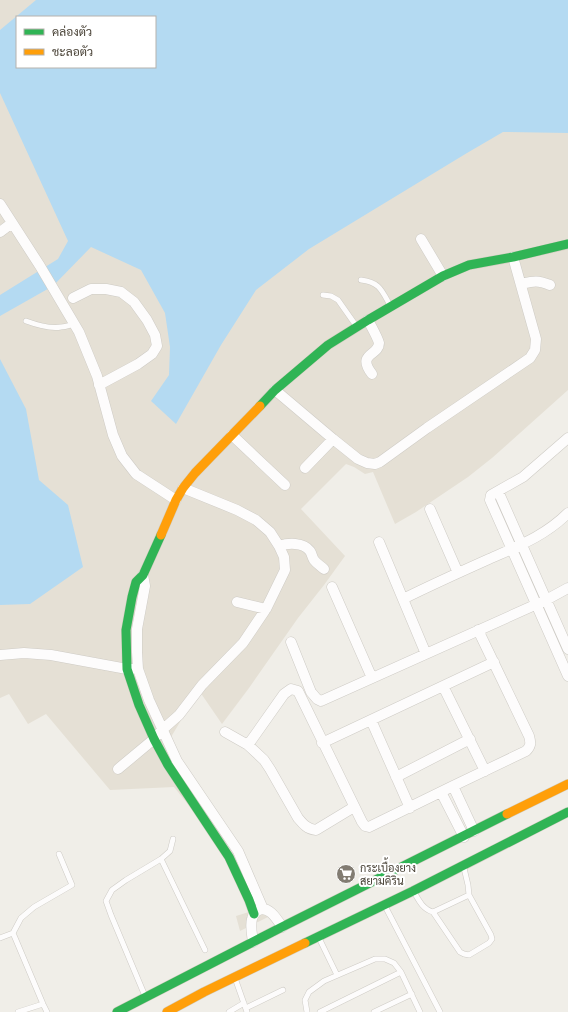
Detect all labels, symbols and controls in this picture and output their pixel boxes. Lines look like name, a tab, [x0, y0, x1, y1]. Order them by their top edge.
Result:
legend	[16, 16, 156, 68]
text: คล่องตัว	[52, 25, 92, 39]
text: ชะลอตัว	[52, 45, 93, 59]
place label: กระเบื้องยาง สยามคิริน	[360, 857, 416, 887]
supermarket icon: กระเบื้องยาง สยามคิริน	[335, 863, 357, 885]

